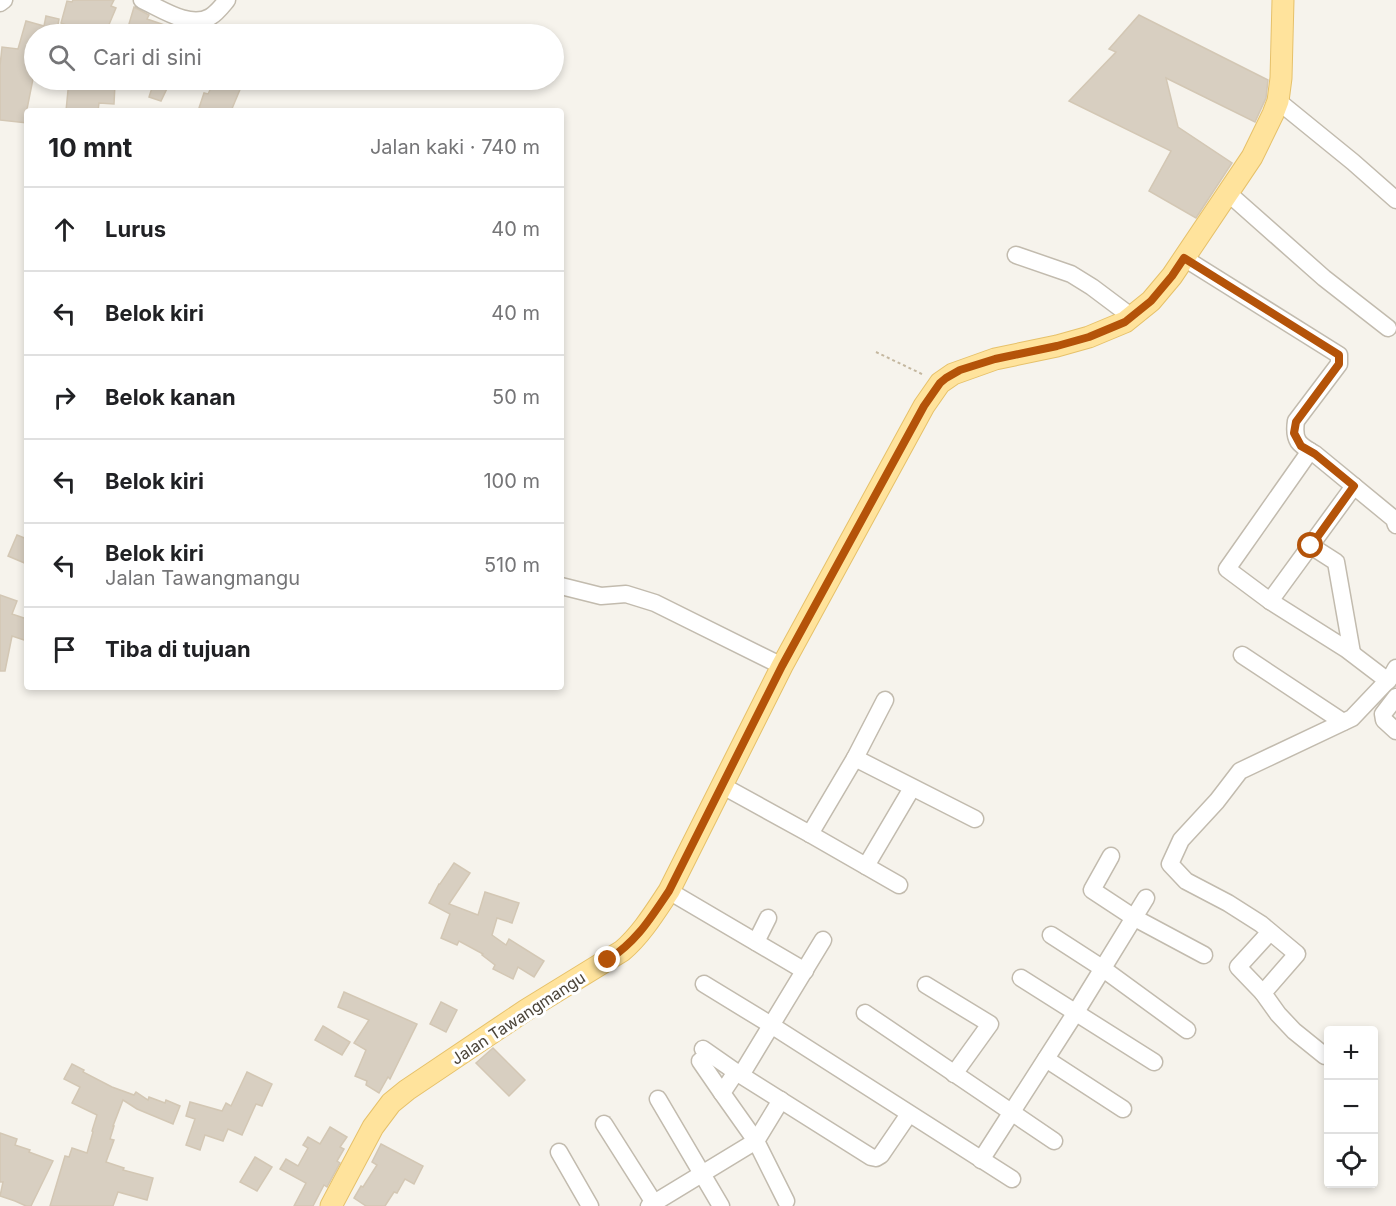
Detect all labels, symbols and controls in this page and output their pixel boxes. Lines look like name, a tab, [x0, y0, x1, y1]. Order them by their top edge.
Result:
search box	[24, 24, 564, 90]
icon: search	[45, 41, 78, 74]
text: Cari di sini	[93, 44, 202, 70]
text: 10 mnt	[48, 132, 132, 163]
text: Jalan kaki · 740 m	[370, 135, 540, 159]
icon: ahead	[48, 213, 81, 246]
text: Lurus	[105, 216, 166, 242]
text: 40 m	[491, 217, 540, 241]
icon: left	[48, 297, 81, 330]
text: Belok kiri	[105, 300, 204, 326]
text: 40 m	[491, 301, 540, 325]
icon: right	[48, 381, 81, 414]
text: Belok kanan	[105, 384, 236, 410]
text: 50 m	[492, 385, 540, 409]
icon: left	[48, 465, 81, 498]
text: Belok kiri	[105, 468, 204, 494]
text: 100 m	[483, 469, 540, 493]
route start	[1297, 532, 1323, 558]
text: Belok kiri	[105, 540, 204, 566]
icon: left	[48, 549, 81, 582]
text: 510 m	[484, 553, 540, 577]
text: Jalan Tawangmangu	[105, 566, 300, 590]
icon: arrive	[48, 633, 81, 666]
text: Tiba di tujuan	[105, 636, 251, 662]
route end	[594, 946, 620, 972]
street label: Jalan Tawangmangu	[447, 967, 589, 1069]
map controls	[1324, 1026, 1378, 1188]
button: +	[1324, 1026, 1378, 1080]
button: −	[1324, 1080, 1378, 1134]
button: locate	[1324, 1134, 1378, 1188]

